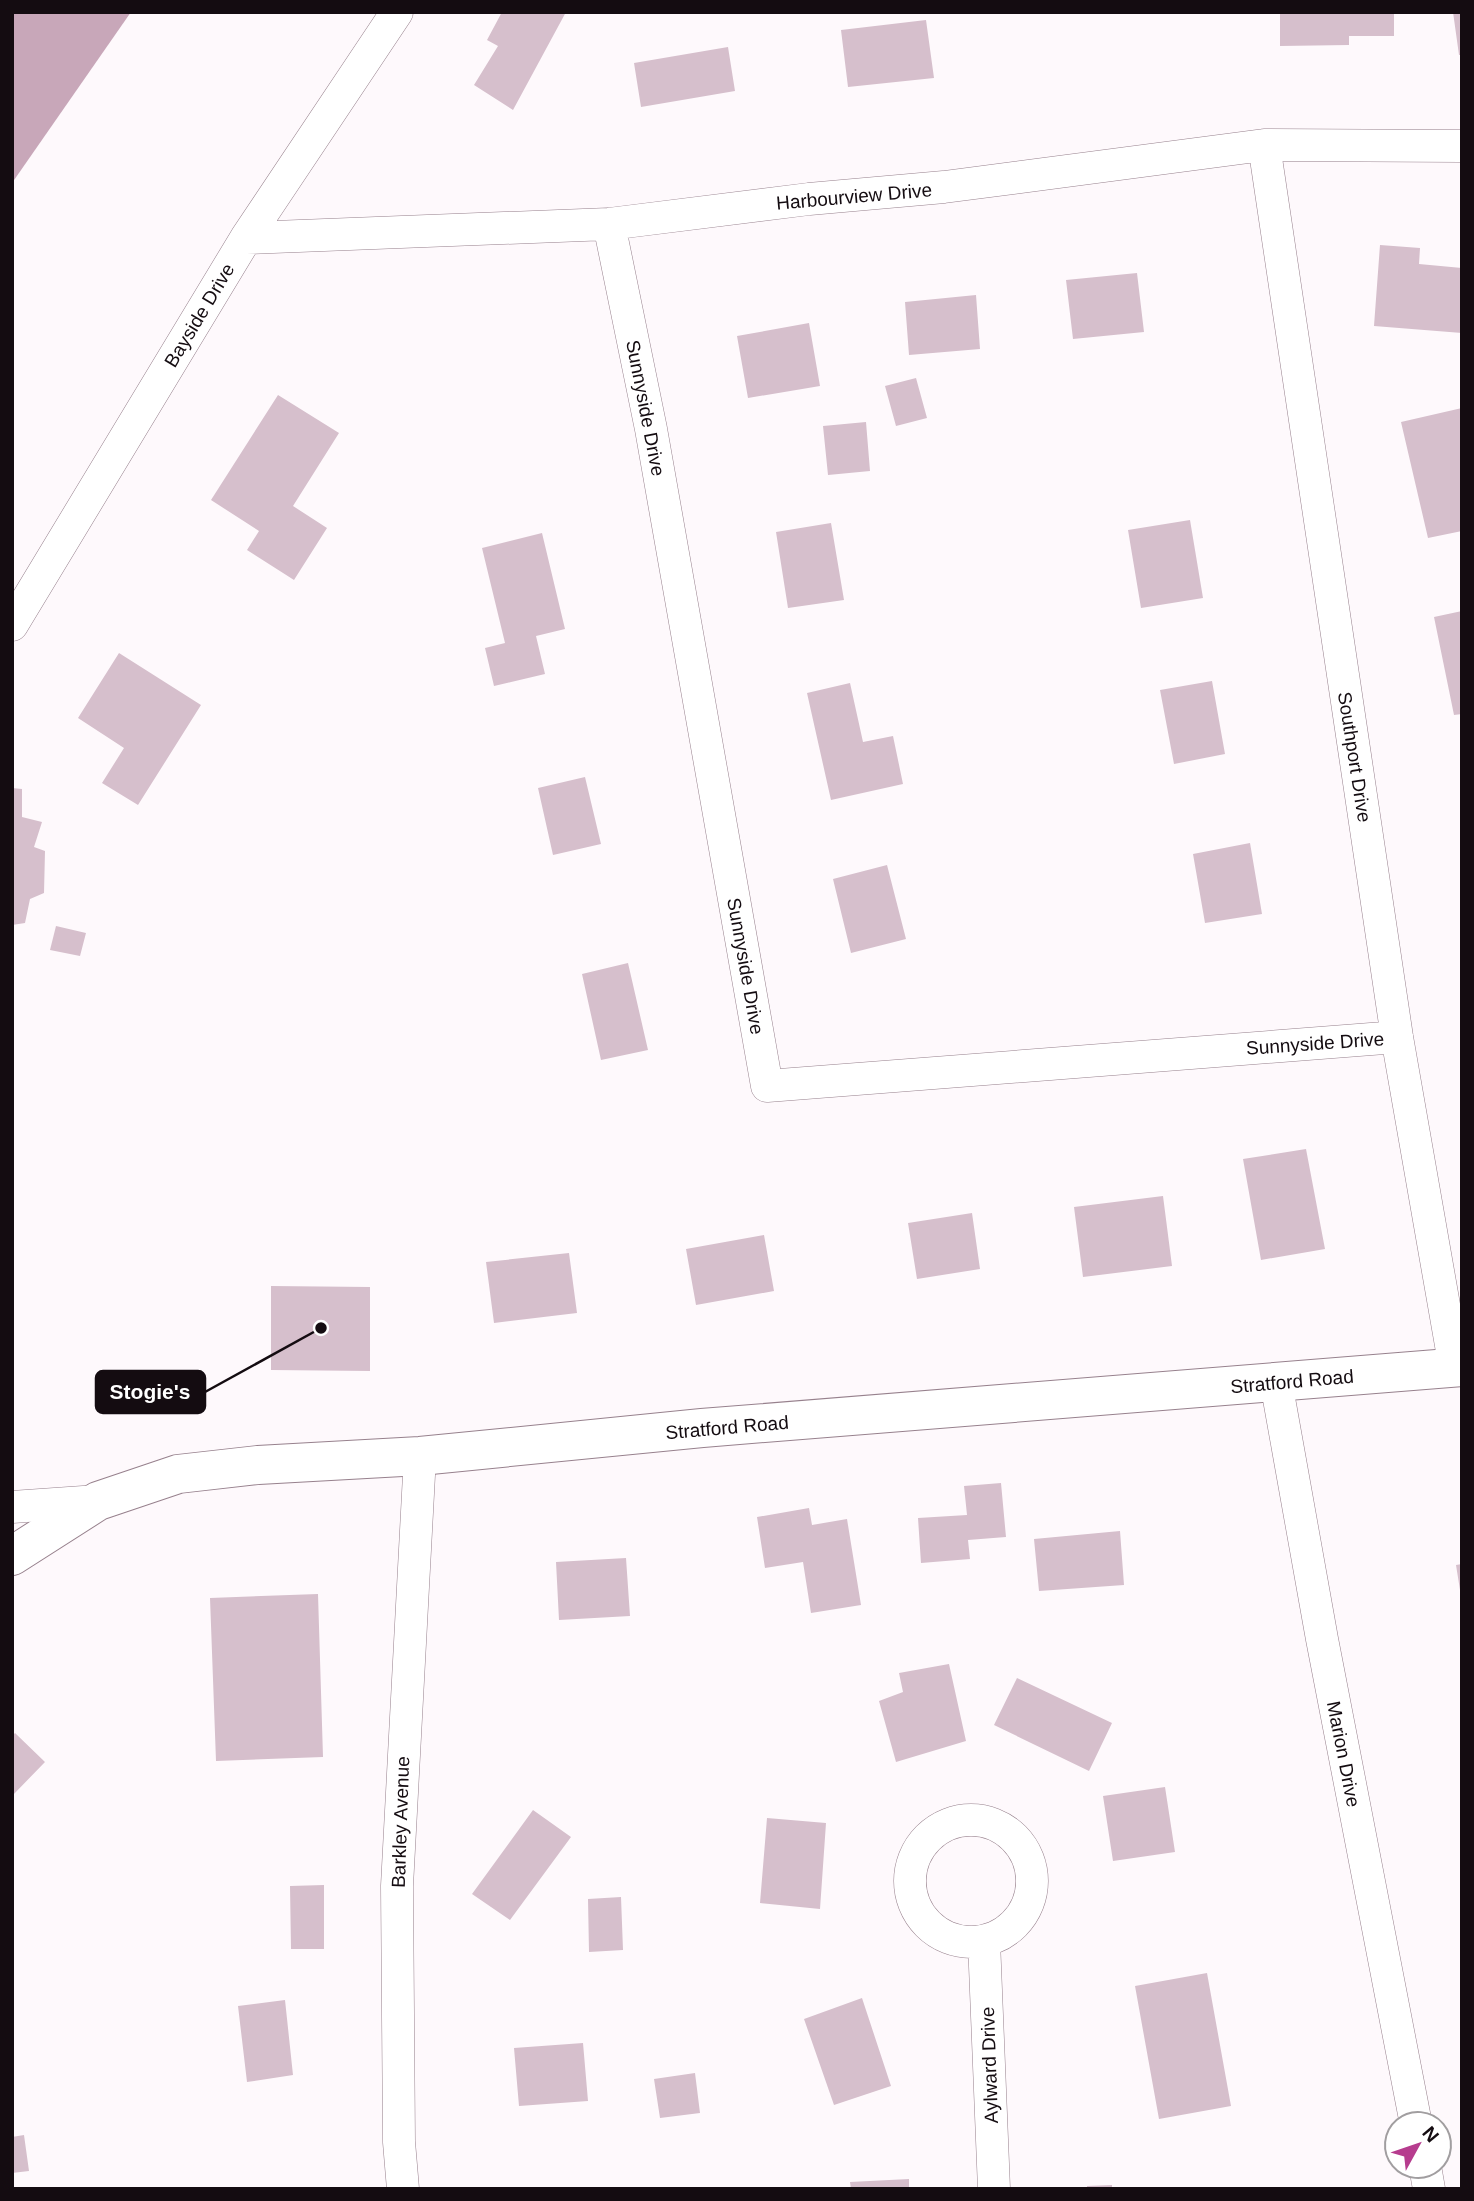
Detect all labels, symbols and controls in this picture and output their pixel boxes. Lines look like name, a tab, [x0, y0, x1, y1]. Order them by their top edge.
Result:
street label: Harbourview Drive	[775, 179, 933, 214]
street label: Bayside Drive	[160, 260, 239, 371]
street label: Sunnyside Drive	[622, 338, 669, 478]
street label: Southport Drive	[1334, 690, 1375, 824]
street label: Sunnyside Drive	[723, 896, 768, 1036]
street label: Sunnyside Drive	[1245, 1028, 1385, 1059]
street label: Stratford Road	[1230, 1366, 1355, 1397]
callout: Stogie's	[96, 1371, 205, 1413]
text: Stogie's	[110, 1380, 190, 1403]
street label: Stratford Road	[665, 1412, 790, 1443]
street label: Marion Drive	[1323, 1699, 1364, 1809]
street label: Barkley Avenue	[388, 1756, 413, 1888]
street label: Aylward Drive	[977, 2006, 1002, 2124]
north arrow	[1383, 2110, 1453, 2180]
text: N	[1418, 2122, 1443, 2146]

